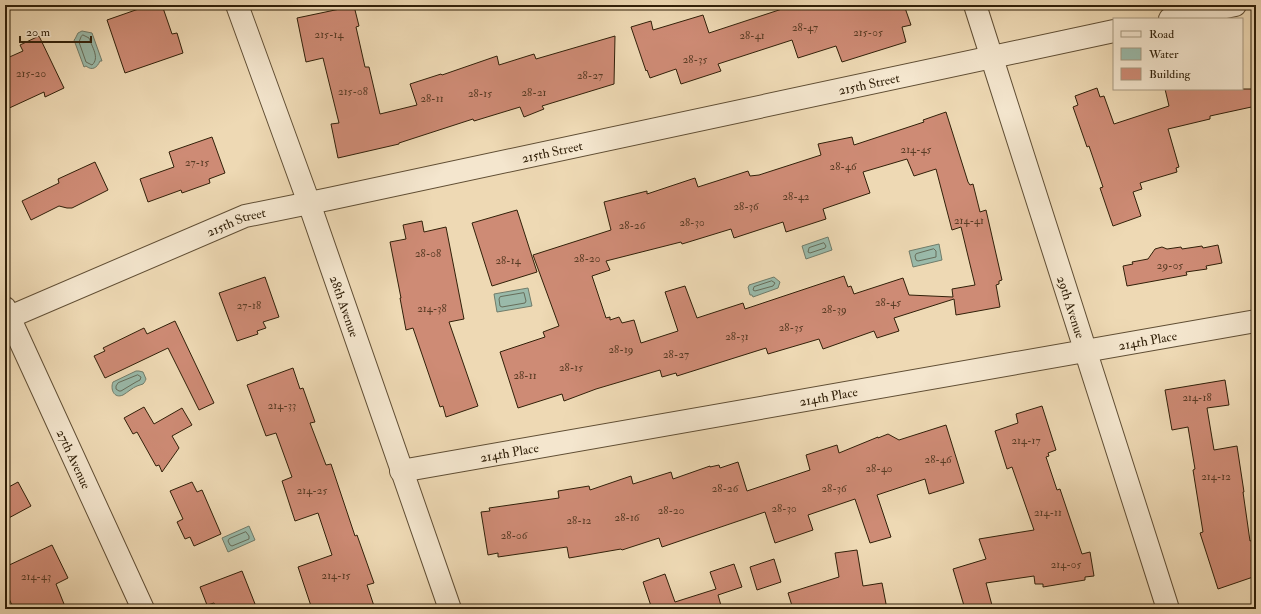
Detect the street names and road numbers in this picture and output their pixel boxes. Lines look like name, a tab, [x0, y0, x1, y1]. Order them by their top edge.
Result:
street label: 215th Street	[837, 70, 901, 99]
street label: 215th Street	[520, 138, 584, 167]
street label: 215th Street	[204, 205, 267, 241]
street label: 28th Avenue	[326, 274, 362, 340]
street label: 29th Avenue	[1053, 274, 1088, 341]
street label: 214th Place	[1117, 328, 1179, 354]
street label: 214th Place	[798, 384, 860, 410]
street label: 27th Avenue	[53, 427, 94, 492]
street label: 214th Place	[479, 440, 541, 466]

